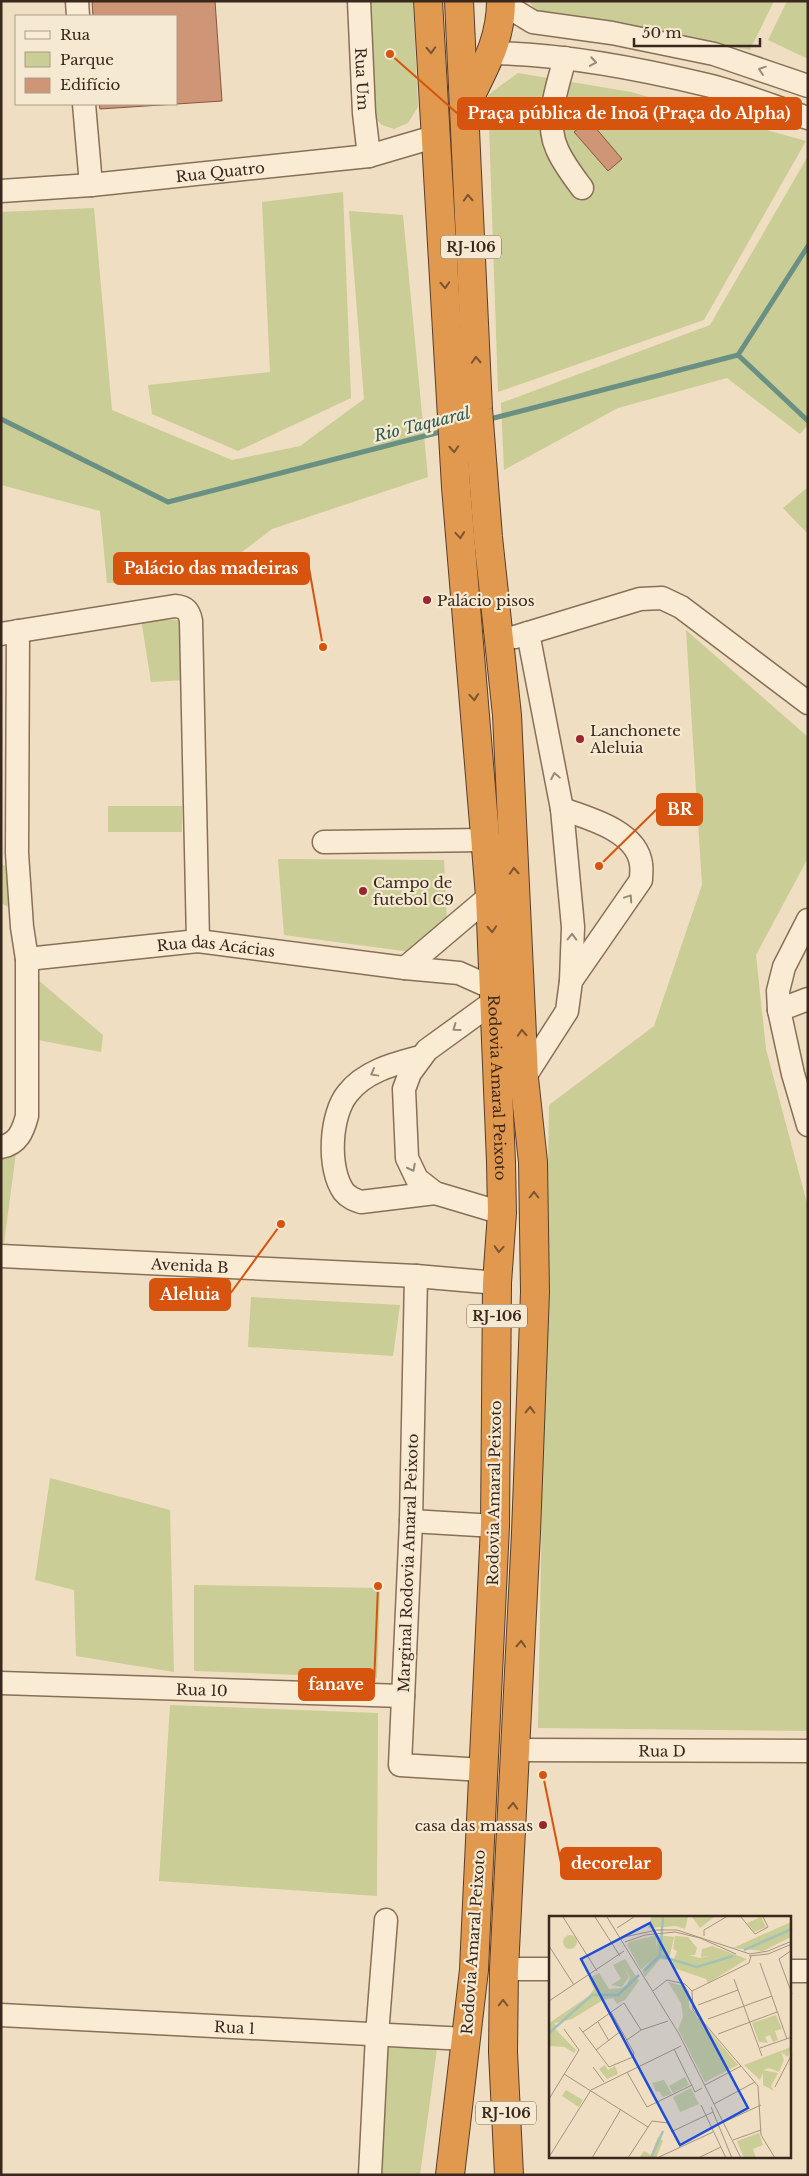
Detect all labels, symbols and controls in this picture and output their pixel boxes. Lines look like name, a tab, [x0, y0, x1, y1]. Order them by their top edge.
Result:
legend	[15, 15, 178, 105]
scale bar	[634, 15, 760, 47]
text: 50 m	[642, 23, 682, 42]
text: Rua	[60, 25, 91, 44]
one-way arrow	[426, 46, 437, 54]
street label: Rua Um	[352, 47, 373, 111]
text: Parque	[60, 50, 114, 69]
one-way arrow	[589, 57, 597, 67]
one-way arrow	[758, 66, 766, 76]
text: Edifício	[60, 75, 121, 94]
callout: Praça pública de Inoã (Praça do Alpha)	[458, 98, 801, 129]
text: Praça pública de Inoã (Praça do Alpha)	[468, 103, 790, 123]
street label: Rua Quatro	[175, 157, 266, 186]
one-way arrow	[463, 194, 474, 202]
road number: RJ-106	[441, 236, 501, 258]
one-way arrow	[440, 281, 451, 289]
one-way arrow	[471, 356, 481, 364]
water label: Rio Taquaral	[371, 402, 473, 446]
one-way arrow	[449, 445, 460, 453]
one-way arrow	[455, 532, 466, 540]
callout: Palácio das madeiras	[114, 553, 309, 584]
text: Palácio das madeiras	[124, 558, 298, 578]
place label: Palácio pisos	[437, 591, 535, 610]
marker: Palácio pisos	[421, 594, 433, 606]
one-way arrow	[468, 694, 479, 702]
place label: Lanchonete Aleluia	[589, 721, 681, 757]
marker: Lanchonete Aleluia	[574, 733, 586, 745]
one-way arrow	[551, 771, 561, 780]
callout: BR	[657, 794, 702, 825]
text: BR	[667, 799, 694, 819]
one-way arrow	[509, 867, 520, 875]
place label: Campo de futebol C9	[373, 873, 454, 909]
marker: Campo de futebol C9	[357, 885, 369, 897]
one-way arrow	[622, 894, 632, 903]
one-way arrow	[487, 925, 498, 933]
street label: Rua das Acácias	[156, 931, 276, 960]
one-way arrow	[567, 933, 578, 941]
street label: Rodovia Amaral Peixoto	[485, 994, 511, 1181]
one-way arrow	[453, 1023, 462, 1031]
one-way arrow	[516, 1029, 527, 1037]
one-way arrow	[370, 1067, 379, 1077]
one-way arrow	[406, 1163, 416, 1172]
one-way arrow	[529, 1191, 539, 1198]
one-way arrow	[494, 1245, 505, 1253]
street label: Avenida B	[149, 1254, 229, 1276]
callout: Aleluia	[150, 1279, 230, 1310]
text: Aleluia	[159, 1284, 220, 1304]
road number: RJ-106	[467, 1304, 527, 1328]
street label: Rodovia Amaral Peixoto	[483, 1400, 505, 1586]
one-way arrow	[525, 1406, 536, 1414]
street label: Marginal Rodovia Amaral Peixoto	[394, 1433, 422, 1693]
one-way arrow	[516, 1639, 526, 1647]
callout: fanave	[299, 1669, 374, 1700]
text: fanave	[308, 1674, 364, 1694]
street label: Rua 10	[176, 1679, 228, 1700]
street label: Rua D	[638, 1741, 686, 1760]
one-way arrow	[507, 1802, 518, 1810]
place label: casa das massas	[415, 1816, 533, 1835]
marker: casa das massas	[537, 1819, 549, 1831]
callout: decorelar	[561, 1848, 661, 1879]
street label: Rodovia Amaral Peixoto	[457, 1849, 489, 2035]
text: decorelar	[571, 1853, 651, 1873]
inset map	[549, 1916, 792, 2158]
one-way arrow	[498, 1999, 508, 2006]
street label: Rua 1	[214, 2017, 256, 2038]
road number: RJ-106	[476, 2102, 536, 2124]

